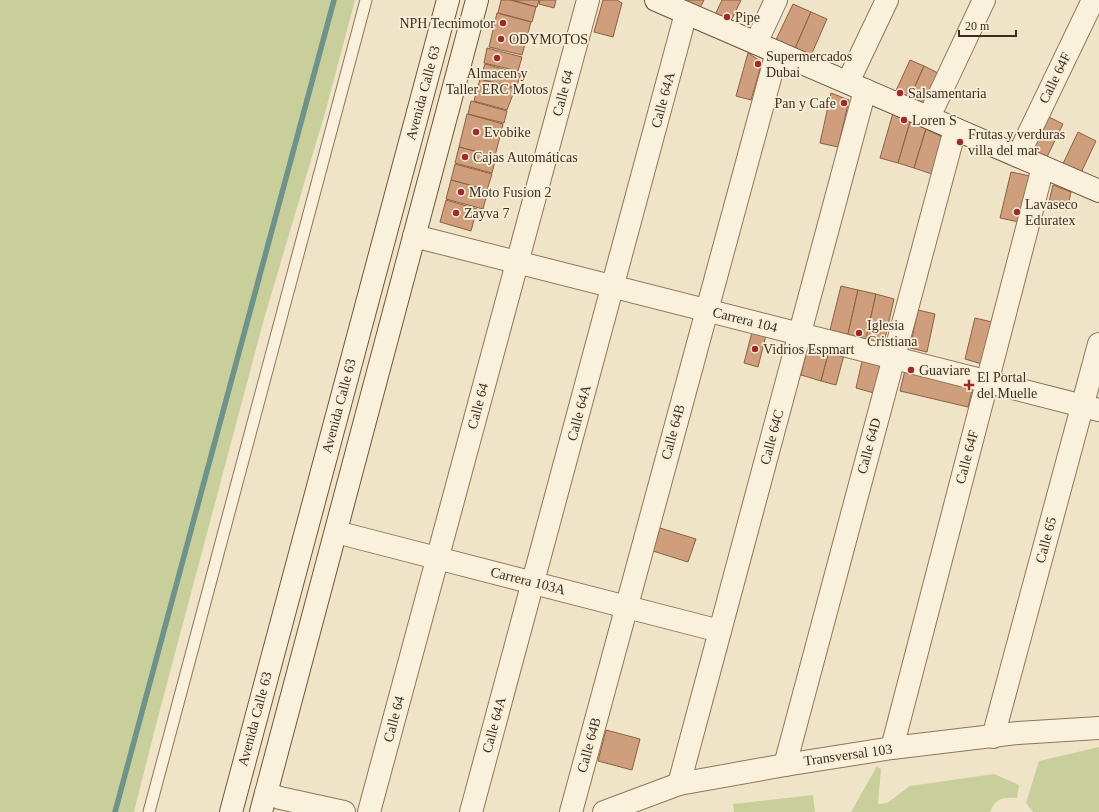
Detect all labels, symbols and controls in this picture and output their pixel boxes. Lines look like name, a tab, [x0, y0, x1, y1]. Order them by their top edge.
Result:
place label: Pipe	[735, 10, 760, 25]
marker: Pipe	[722, 12, 732, 22]
scale bar	[959, 12, 1016, 38]
place label: NPH Tecnimotor	[399, 16, 495, 31]
marker: NPH Tecnimotor	[498, 18, 508, 28]
text: 20 m	[965, 19, 990, 33]
place label: ODYMOTOS	[509, 32, 588, 47]
marker: ODYMOTOS	[496, 34, 506, 44]
street label: Avenida Calle 63	[403, 44, 443, 142]
place label: Supermercados Dubai	[766, 49, 852, 80]
street label: Calle 64F	[1036, 50, 1074, 106]
marker: Almacen y Taller ERC Motos	[492, 53, 502, 63]
marker: Supermercados Dubai	[753, 59, 763, 69]
place label: Almacen y Taller ERC Motos	[446, 66, 548, 97]
street label: Calle 64	[550, 68, 576, 118]
street label: Calle 64A	[648, 70, 678, 130]
place label: Salsamentaria	[908, 86, 987, 101]
marker: Salsamentaria	[895, 88, 905, 98]
place label: Pan y Cafe	[775, 96, 836, 111]
marker: Pan y Cafe	[839, 98, 849, 108]
place label: Loren S	[912, 113, 957, 128]
marker: Loren S	[899, 115, 909, 125]
place label: Evobike	[484, 125, 531, 140]
marker: Evobike	[471, 127, 481, 137]
place label: Frutas y verduras villa del mar	[968, 127, 1065, 158]
marker: Frutas y verduras villa del mar	[955, 137, 965, 147]
place label: Cajas Automáticas	[473, 150, 578, 165]
marker: Cajas Automáticas	[460, 152, 470, 162]
place label: Moto Fusion 2	[469, 185, 551, 200]
marker: Moto Fusion 2	[456, 187, 466, 197]
place label: Lavaseco Eduratex	[1025, 197, 1078, 228]
place label: Zayva 7	[464, 206, 509, 221]
marker: Lavaseco Eduratex	[1012, 207, 1022, 217]
marker: Zayva 7	[451, 208, 461, 218]
street label: Carrera 104	[711, 305, 779, 335]
place label: Iglesia Cristiana	[867, 318, 918, 349]
marker: Iglesia Cristiana	[854, 328, 864, 338]
place label: Vidrios Espmart	[763, 342, 854, 357]
marker: Vidrios Espmart	[750, 344, 760, 354]
street label: Avenida Calle 63	[319, 357, 359, 455]
place label: Guaviare	[919, 363, 970, 378]
marker: Guaviare	[906, 365, 916, 375]
place label: El Portal del Muelle	[977, 370, 1037, 401]
marker: El Portal del Muelle	[964, 380, 974, 390]
street label: Calle 64	[465, 381, 491, 431]
street label: Calle 64A	[564, 383, 594, 443]
street label: Calle 64B	[658, 403, 688, 461]
street label: Calle 64C	[757, 408, 787, 466]
street label: Calle 64D	[854, 416, 884, 476]
street label: Calle 64F	[953, 428, 981, 485]
street label: Calle 65	[1033, 515, 1059, 565]
street label: Carrera 103A	[489, 564, 568, 598]
street label: Avenida Calle 63	[235, 670, 275, 768]
street label: Calle 64	[381, 694, 407, 744]
street label: Calle 64A	[479, 695, 509, 755]
street label: Calle 64B	[574, 716, 604, 774]
street label: Transversal 103	[803, 741, 893, 769]

